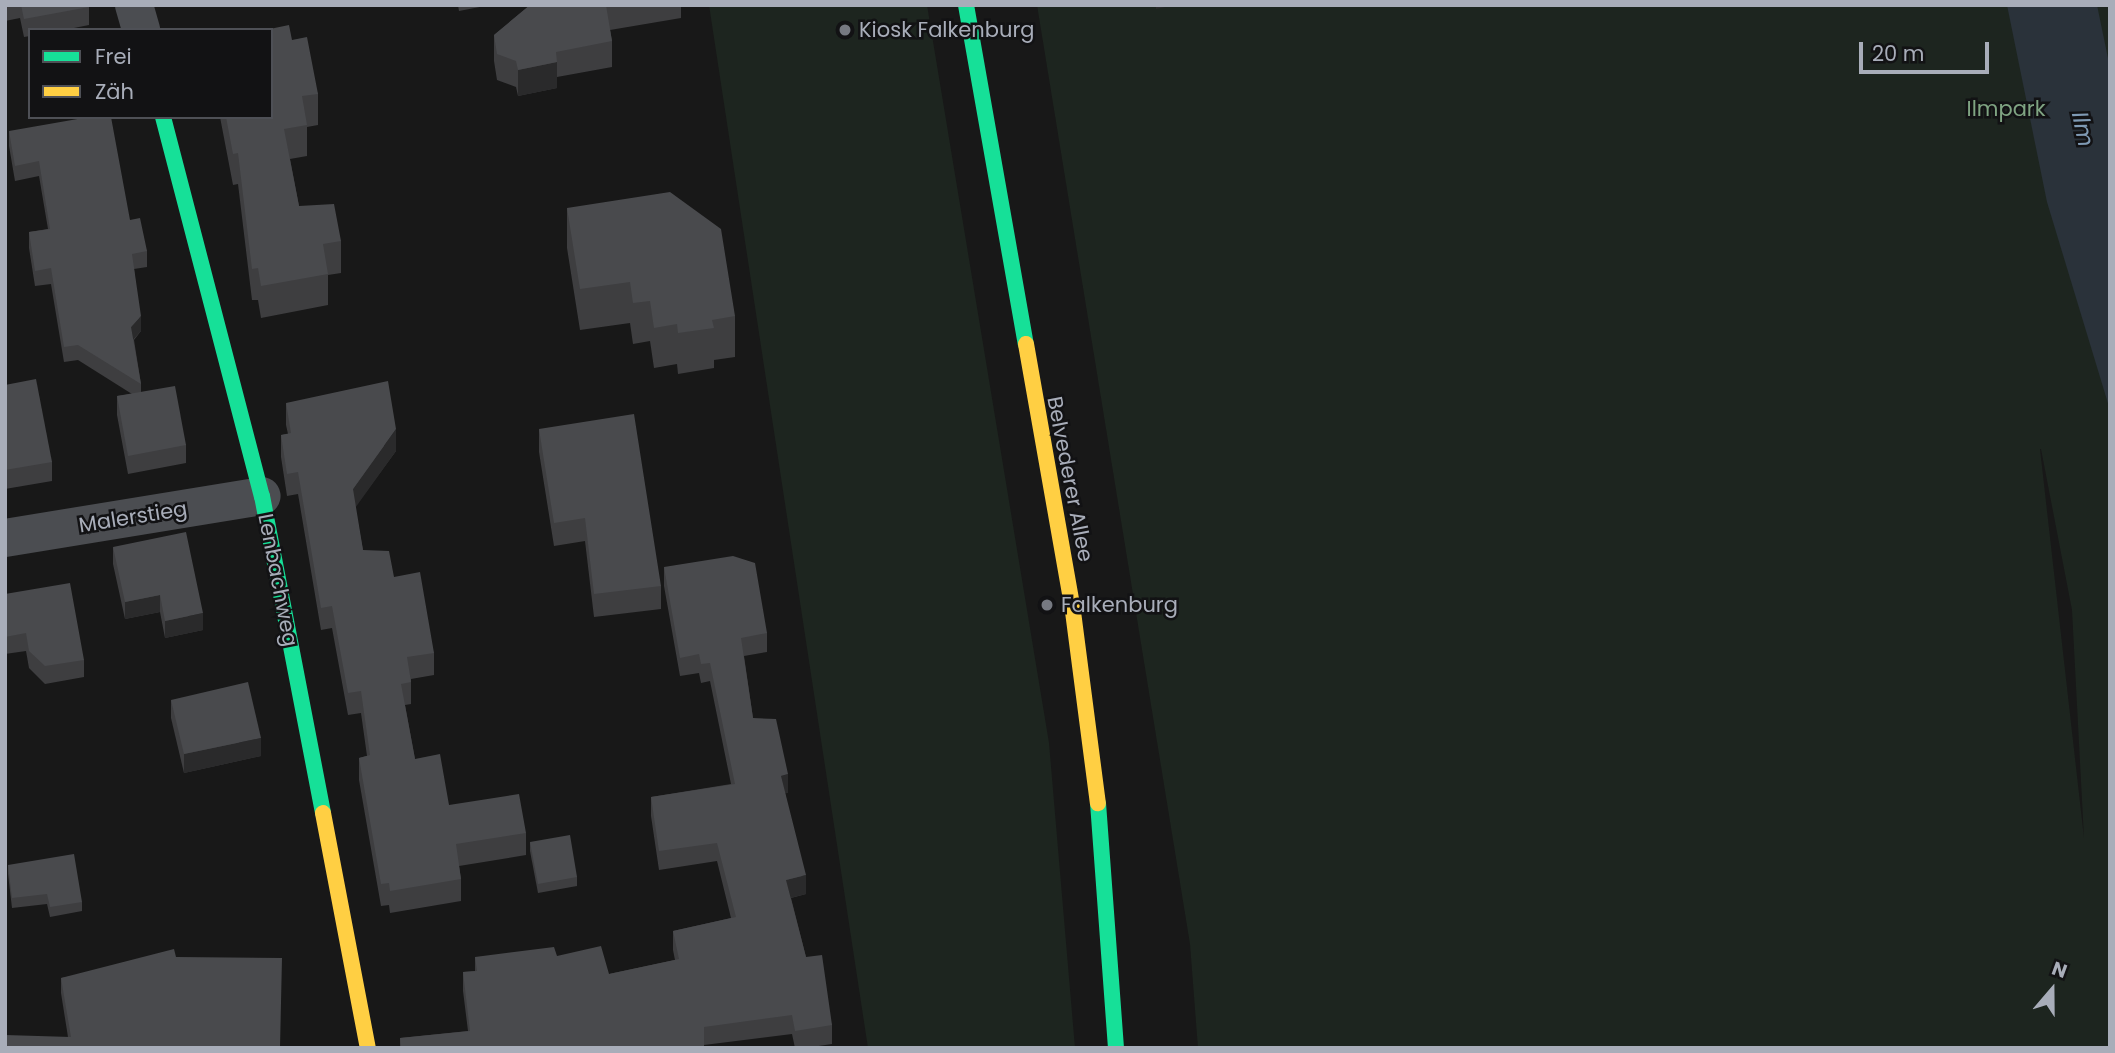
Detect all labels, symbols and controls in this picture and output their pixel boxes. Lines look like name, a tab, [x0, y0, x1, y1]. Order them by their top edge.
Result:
place label: Kiosk Falkenburg	[859, 17, 1034, 43]
marker: Kiosk Falkenburg	[837, 22, 853, 38]
legend	[28, 28, 273, 119]
scale bar	[1863, 28, 1993, 72]
text: 20 m	[1872, 39, 1925, 68]
text: Frei	[95, 42, 132, 71]
text: Zäh	[95, 77, 134, 106]
park label: Ilmpark	[1966, 96, 2046, 122]
water label: Ilm	[2066, 109, 2100, 149]
street label: Belvederer Allee	[1042, 394, 1098, 564]
street label: Malerstieg	[77, 496, 189, 538]
street label: Lenbachweg	[253, 512, 303, 648]
place label: Falkenburg	[1061, 592, 1178, 618]
marker: Falkenburg	[1039, 597, 1055, 613]
north arrow	[2017, 955, 2087, 1025]
text: N	[2048, 955, 2071, 985]

